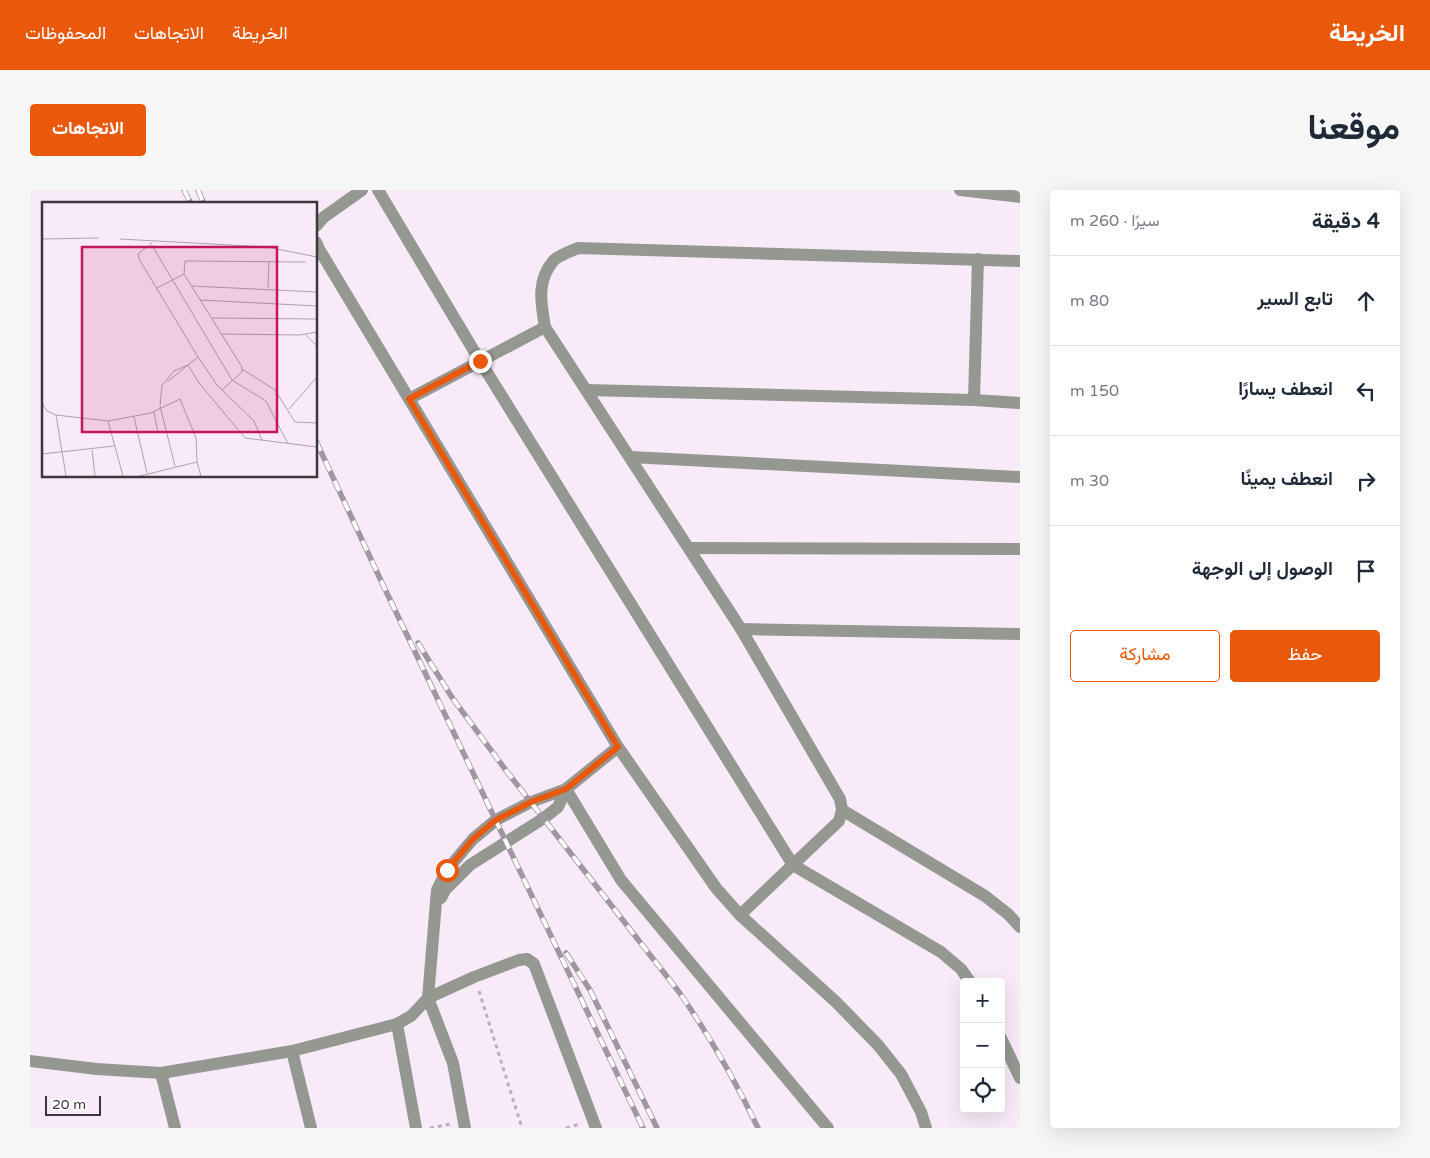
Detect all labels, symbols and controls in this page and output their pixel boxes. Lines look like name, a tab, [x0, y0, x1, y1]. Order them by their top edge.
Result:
text: الخريطة	[1329, 19, 1405, 48]
text: المحفوظات	[25, 22, 106, 44]
text: الاتجاهات	[134, 22, 204, 44]
text: الخريطة	[232, 22, 288, 44]
button: الاتجاهات	[30, 104, 146, 156]
text: موقعنا	[1307, 107, 1400, 149]
inset map	[42, 202, 318, 478]
text: 4 دقيقة	[1312, 209, 1380, 234]
text: سيرًا · 260 m	[1070, 211, 1159, 231]
icon: ahead	[1352, 287, 1380, 315]
text: تابع السير	[1257, 288, 1333, 310]
text: 80 m	[1070, 291, 1109, 311]
route end	[469, 350, 492, 373]
icon: left	[1352, 377, 1380, 405]
text: انعطف يسارًا	[1238, 378, 1333, 400]
text: 150 m	[1070, 381, 1119, 401]
icon: right	[1352, 467, 1380, 495]
text: انعطف يمينًا	[1240, 468, 1333, 490]
text: 30 m	[1070, 471, 1109, 491]
icon: arrive	[1352, 557, 1380, 585]
text: الوصول إلى الوجهة	[1192, 558, 1333, 580]
button: مشاركة	[1070, 630, 1220, 682]
button: حفظ	[1230, 630, 1380, 682]
route start	[436, 859, 459, 882]
map controls	[960, 978, 1005, 1113]
button: +	[960, 978, 1005, 1023]
button: −	[960, 1023, 1005, 1068]
button: locate	[960, 1068, 1005, 1113]
scale bar	[45, 1093, 101, 1116]
text: 20 m	[52, 1096, 86, 1113]

